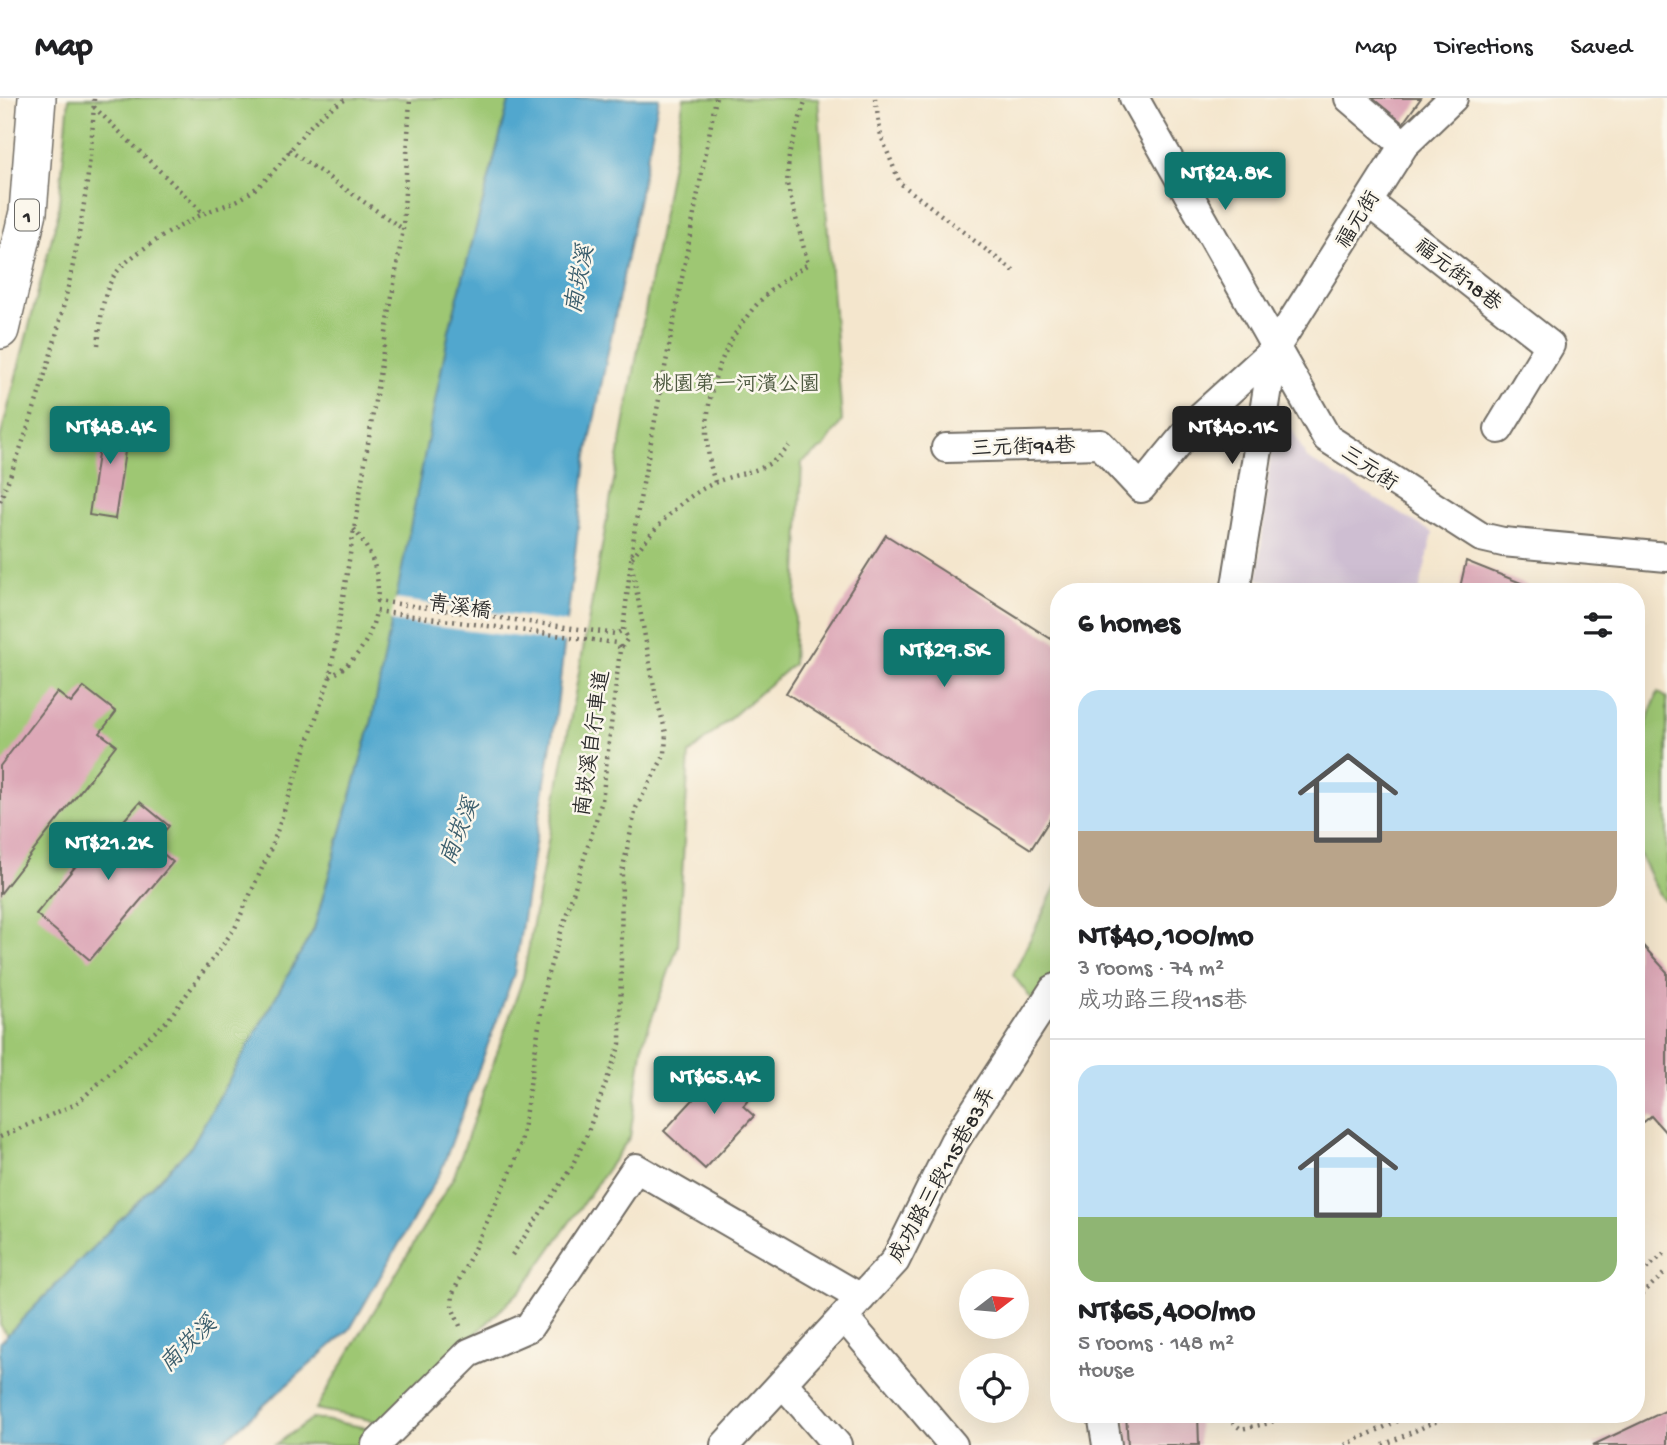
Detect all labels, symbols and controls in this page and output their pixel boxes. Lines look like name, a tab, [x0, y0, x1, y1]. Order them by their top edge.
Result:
text: Map	[35, 29, 92, 67]
text: Map	[1355, 34, 1397, 63]
text: Directions	[1435, 34, 1533, 63]
text: Saved	[1571, 34, 1632, 63]
pin: NT$24.8K	[1153, 152, 1297, 212]
text: NT$24.8K	[1181, 161, 1269, 188]
street label: 福元街	[1332, 187, 1387, 254]
road number: 1	[15, 200, 39, 230]
street label: 福元街18巷	[1408, 233, 1507, 319]
water label: 南崁溪	[560, 241, 602, 316]
park label: 桃園第一河濱公園	[652, 372, 820, 399]
pin: NT$48.4K	[38, 406, 182, 466]
pin: NT$40.1K	[1160, 406, 1304, 466]
text: NT$48.4K	[66, 415, 154, 442]
text: NT$40.1K	[1188, 415, 1276, 442]
street label: 三元街94巷	[970, 433, 1076, 464]
street label: 三元街	[1335, 441, 1402, 498]
street label: 青溪橋	[427, 591, 493, 626]
icon: filters	[1579, 606, 1617, 644]
text: 6 homes	[1078, 608, 1180, 643]
pin: NT$29.5K	[872, 630, 1016, 689]
text: NT$29.5K	[900, 638, 988, 665]
street label: 南崁溪自行車道	[570, 669, 617, 818]
icon: home	[1285, 735, 1411, 861]
water label: 南崁溪	[434, 793, 487, 869]
pin: NT$21.2K	[36, 822, 180, 882]
text: NT$21.2K	[65, 831, 151, 858]
text: NT$40,100/mo	[1078, 921, 1254, 956]
text: 3 rooms · 74 m²	[1078, 956, 1224, 983]
text: 成功路三段115巷	[1078, 989, 1247, 1016]
pin: NT$65.4K	[642, 1056, 786, 1116]
text: NT$65.4K	[670, 1065, 758, 1092]
street label: 成功路三段115巷83弄	[884, 1082, 1003, 1268]
icon: home	[1285, 1110, 1411, 1236]
north arrow	[959, 1269, 1029, 1339]
map controls	[959, 1269, 1029, 1423]
text: NT$65,400/mo	[1078, 1296, 1255, 1331]
water label: 南崁溪	[154, 1309, 225, 1379]
text: 5 rooms · 148 m²	[1078, 1331, 1234, 1358]
button: locate	[959, 1353, 1029, 1423]
text: House	[1078, 1358, 1134, 1385]

